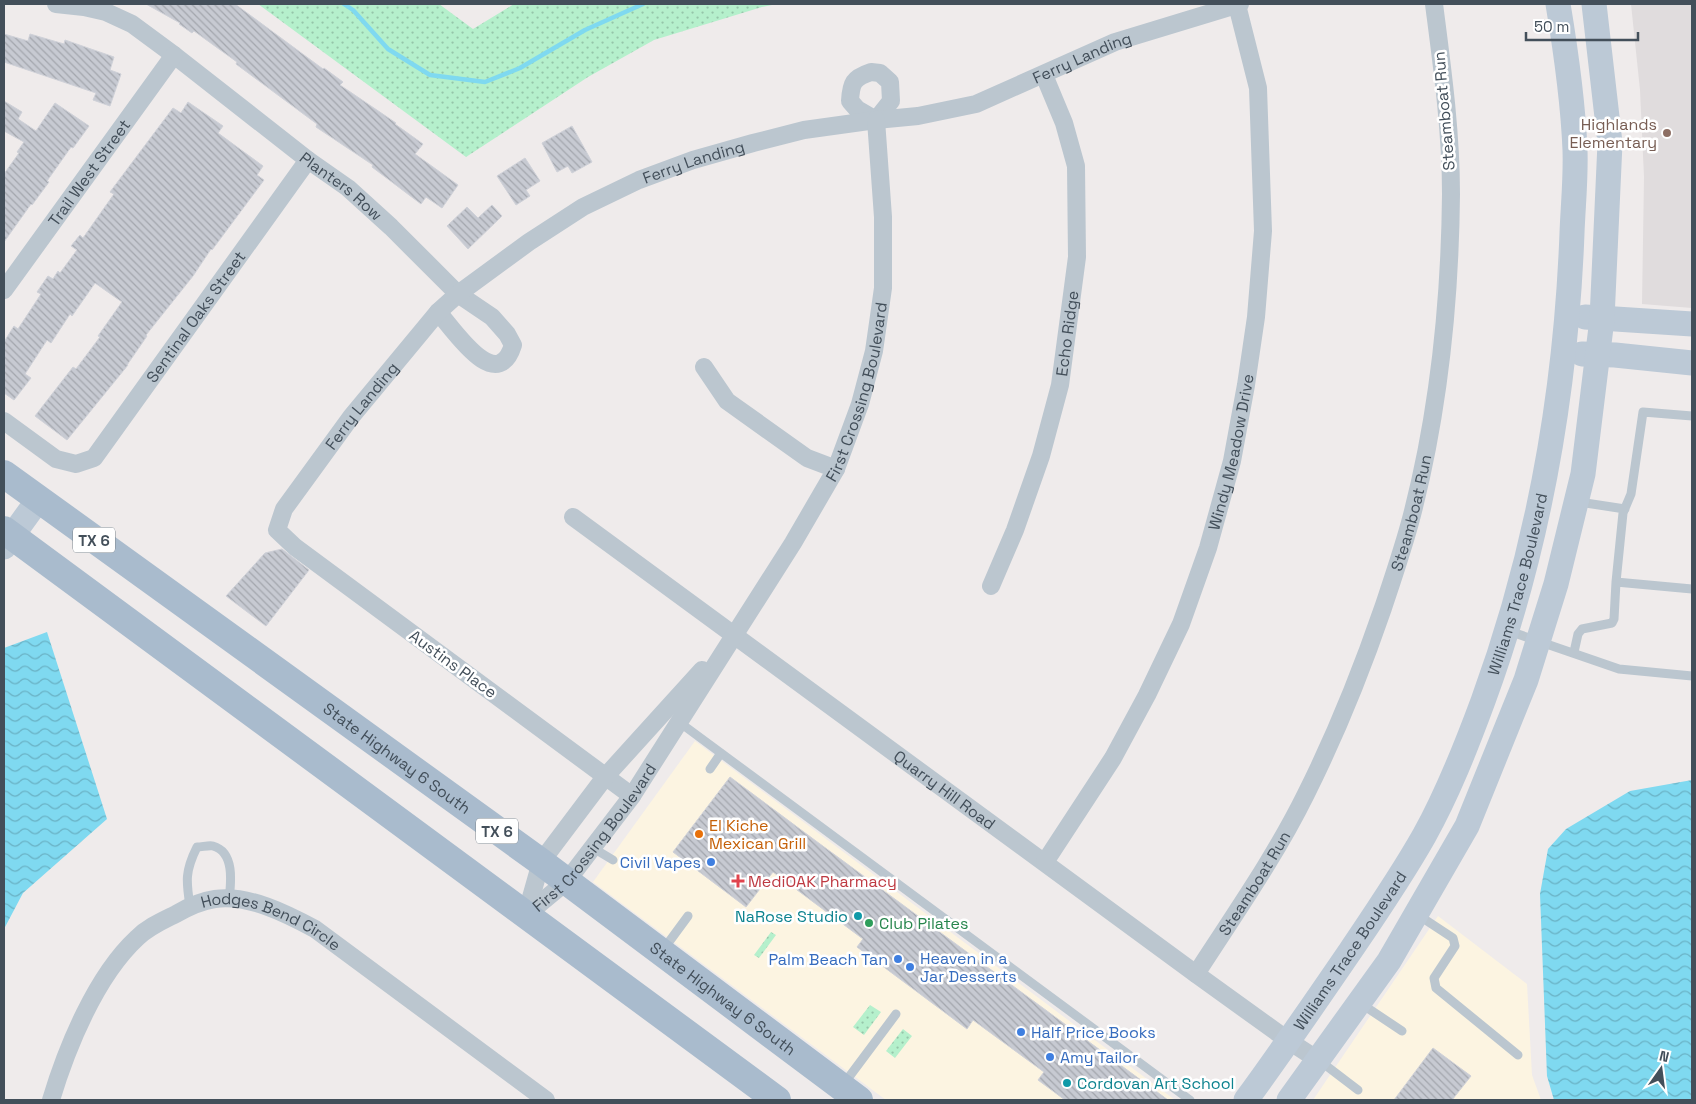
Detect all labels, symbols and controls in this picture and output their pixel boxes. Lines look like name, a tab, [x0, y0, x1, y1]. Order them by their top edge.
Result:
scale bar	[1526, 10, 1638, 42]
text: 50 m	[1534, 17, 1569, 36]
street label: Ferry Landing	[1029, 27, 1134, 88]
street label: Steamboat Run	[1428, 51, 1460, 171]
place label: Highlands Elementary	[1569, 114, 1657, 153]
street label: Trail West Street	[43, 115, 135, 230]
marker: Highlands Elementary	[1661, 127, 1673, 139]
street label: Ferry Landing	[639, 135, 747, 188]
street label: Planters Row	[295, 147, 387, 225]
street label: Sentinal Oaks Street	[141, 247, 250, 387]
street label: Echo Ridge	[1051, 289, 1083, 378]
street label: First Crossing Boulevard	[820, 301, 891, 485]
street label: Ferry Landing	[320, 358, 403, 454]
street label: Windy Meadow Drive	[1203, 373, 1258, 533]
street label: Steamboat Run	[1386, 453, 1436, 574]
street label: Williams Trace Boulevard	[1482, 491, 1552, 678]
road number: TX 6	[73, 528, 115, 552]
street label: Austins Place	[405, 625, 501, 703]
street label: State Highway 6 South	[319, 698, 475, 818]
street label: Quarry Hill Road	[890, 745, 1000, 834]
street label: First Crossing Boulevard	[528, 759, 661, 916]
place label: El Kiche Mexican Grill	[709, 815, 806, 854]
road number: TX 6	[476, 818, 518, 844]
street label: Steamboat Run	[1214, 827, 1295, 939]
marker: El Kiche Mexican Grill	[693, 828, 705, 840]
place label: Civil Vapes	[620, 852, 701, 873]
marker: Civil Vapes	[705, 856, 717, 868]
street label: Williams Trace Boulevard	[1288, 867, 1411, 1034]
place label: MediOAK Pharmacy	[748, 871, 897, 892]
marker: MediOAK Pharmacy	[732, 875, 744, 887]
street label: Hodges Bend Circle	[198, 888, 345, 955]
place label: NaRose Studio	[735, 906, 848, 927]
marker: NaRose Studio	[852, 910, 864, 922]
place label: Club Pilates	[879, 913, 969, 934]
marker: Club Pilates	[863, 917, 875, 929]
street label: State Highway 6 South	[646, 937, 800, 1060]
place label: Heaven in a Jar Desserts	[920, 948, 1017, 987]
place label: Palm Beach Tan	[768, 949, 888, 970]
marker: Palm Beach Tan	[892, 953, 904, 965]
marker: Heaven in a Jar Desserts	[904, 961, 916, 973]
place label: Half Price Books	[1031, 1022, 1156, 1043]
marker: Half Price Books	[1015, 1026, 1027, 1038]
north arrow	[1636, 1044, 1686, 1094]
place label: Amy Tailor	[1060, 1047, 1138, 1068]
text: N	[1657, 1047, 1671, 1066]
marker: Amy Tailor	[1044, 1051, 1056, 1063]
place label: Cordovan Art School	[1077, 1073, 1235, 1094]
marker: Cordovan Art School	[1061, 1077, 1073, 1089]

